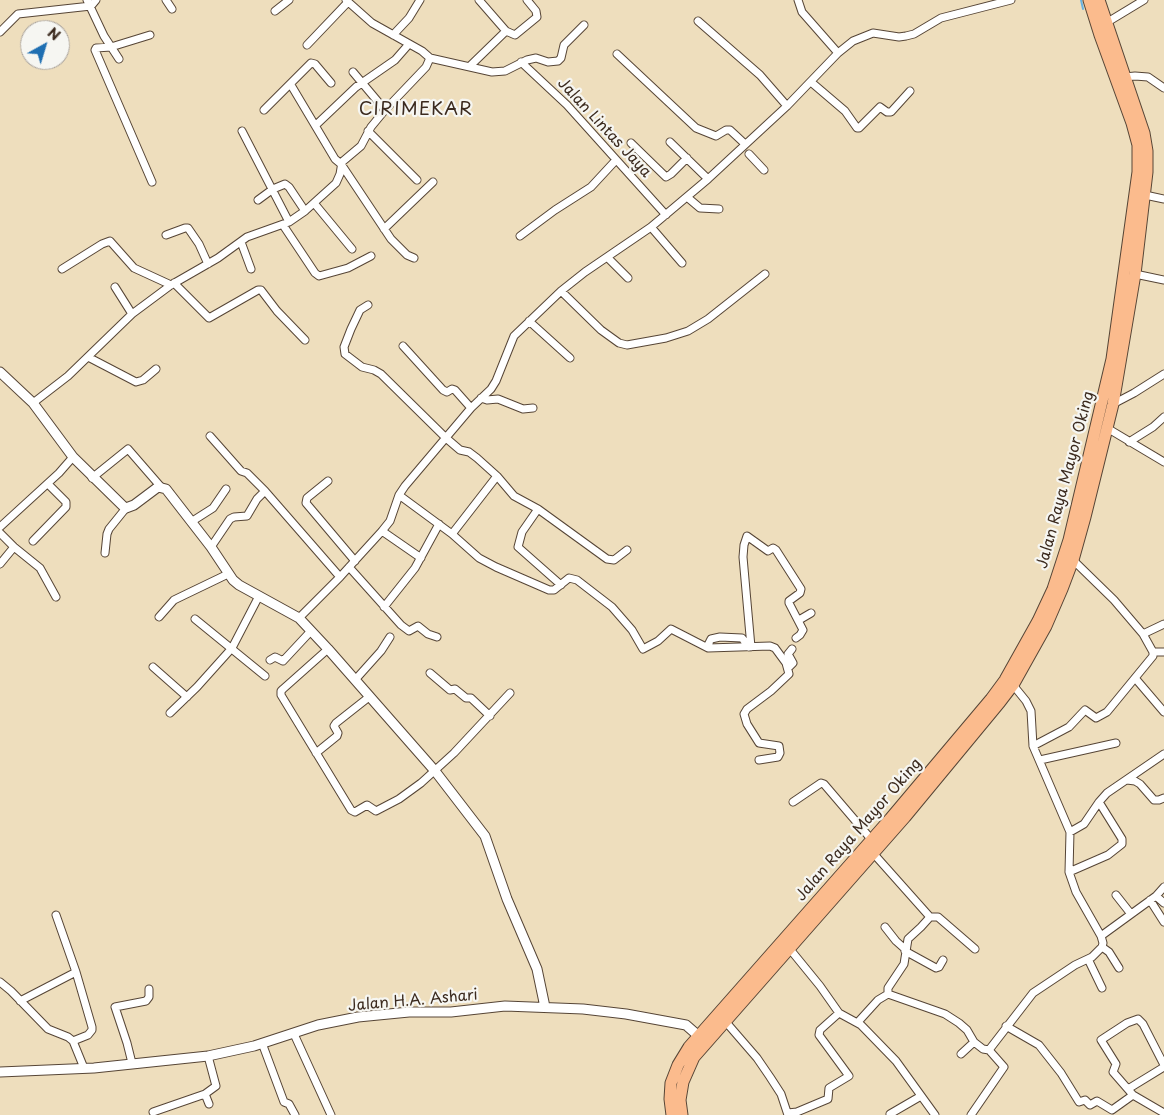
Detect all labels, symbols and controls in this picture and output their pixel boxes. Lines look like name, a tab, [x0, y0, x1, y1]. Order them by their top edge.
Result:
north arrow	[20, 20, 70, 70]
text: N	[43, 22, 65, 45]
street label: Jalan Lintas Jaya	[553, 75, 655, 181]
district label: CIRIMEKAR	[359, 99, 473, 121]
street label: Jalan Raya Mayor Oking	[1034, 389, 1098, 571]
street label: Jalan Raya Mayor Oking	[792, 755, 926, 905]
street label: Jalan H.A. Ashari	[347, 986, 479, 1016]

